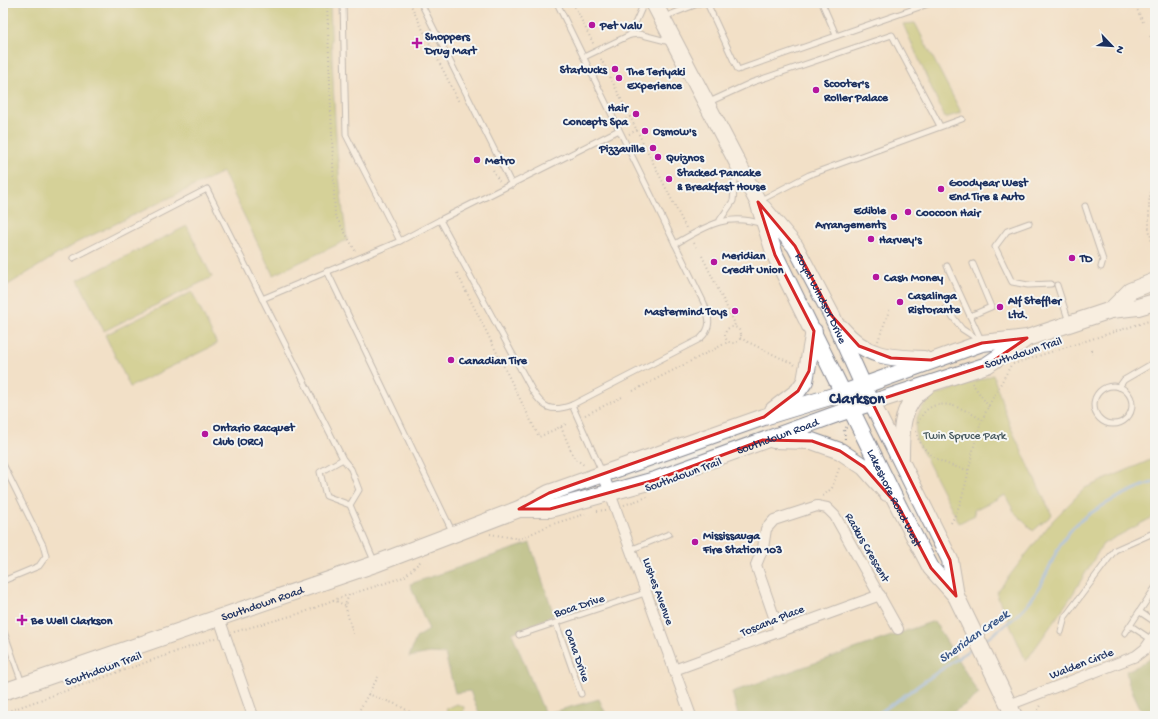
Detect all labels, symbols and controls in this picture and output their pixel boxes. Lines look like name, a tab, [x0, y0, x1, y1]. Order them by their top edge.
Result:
marker: Pet Valu	[587, 20, 597, 30]
place label: Pet Valu	[599, 20, 643, 34]
north arrow	[1092, 26, 1132, 66]
place label: Shoppers Drug Mart	[424, 31, 478, 59]
marker: Shoppers Drug Mart	[412, 38, 422, 48]
text: N	[1112, 44, 1126, 55]
place label: Starbucks	[560, 64, 608, 78]
marker: Starbucks	[610, 64, 620, 74]
place label: The Teriyaki Experience	[626, 66, 686, 94]
marker: The Teriyaki Experience	[614, 73, 624, 83]
place label: Scooter's Roller Palace	[823, 78, 889, 106]
marker: Scooter's Roller Palace	[811, 85, 821, 95]
place label: Hair Concepts Spa	[562, 102, 630, 130]
marker: Hair Concepts Spa	[631, 109, 641, 119]
marker: Osmow's	[640, 126, 650, 136]
place label: Osmow's	[653, 126, 697, 140]
place label: Pizzaville	[598, 143, 646, 157]
marker: Pizzaville	[648, 143, 658, 153]
marker: Quiznos	[653, 152, 663, 162]
place label: Quiznos	[666, 152, 705, 166]
marker: Metro	[472, 155, 482, 165]
place label: Metro	[485, 155, 516, 169]
place label: Stacked Pancake & Breakfast House	[677, 167, 767, 195]
marker: Stacked Pancake & Breakfast House	[664, 174, 674, 184]
place label: Goodyear West End Tire & Auto	[948, 177, 1029, 205]
marker: Goodyear West End Tire & Auto	[936, 184, 946, 194]
place label: Edible Arrangements	[814, 205, 887, 233]
marker: Coocoon Hair	[903, 207, 913, 217]
place label: Coocoon Hair	[915, 207, 982, 221]
marker: Edible Arrangements	[889, 212, 899, 222]
marker: Harvey's	[866, 234, 876, 244]
place label: Harvey's	[879, 234, 922, 248]
place label: Meridian Credit Union	[721, 250, 784, 278]
street label: Royal Windsor Drive	[791, 251, 849, 347]
marker: TD	[1067, 253, 1077, 263]
place label: TD	[1079, 253, 1094, 267]
marker: Meridian Credit Union	[709, 257, 719, 267]
marker: Cash Money	[871, 272, 881, 282]
place label: Cash Money	[883, 272, 943, 286]
place label: Casalinga Ristorante	[907, 290, 961, 318]
place label: Alf Steffler Ltd.	[1007, 295, 1063, 323]
marker: Casalinga Ristorante	[895, 297, 905, 307]
marker: Alf Steffler Ltd.	[995, 302, 1005, 312]
place label: Mastermind Toys	[644, 306, 728, 320]
marker: Mastermind Toys	[730, 306, 740, 316]
street label: Southdown Trail	[983, 335, 1064, 373]
marker: Canadian Tire	[446, 355, 456, 365]
place label: Canadian Tire	[458, 355, 528, 369]
district label: Clarkson	[828, 391, 885, 410]
street label: Southdown Road	[735, 416, 822, 459]
place label: Ontario Racquet Club (ORC)	[212, 422, 295, 450]
marker: Ontario Racquet Club (ORC)	[200, 429, 210, 439]
park label: Twin Spruce Park	[923, 430, 1008, 444]
street label: Lakeshore Road West	[863, 447, 924, 551]
street label: Southdown Trail	[643, 455, 724, 496]
street label: Rackus Crescent	[841, 511, 892, 586]
place label: Mississauga Fire Station 103	[702, 530, 782, 558]
marker: Mississauga Fire Station 103	[690, 537, 700, 547]
street label: Lushes Avenue	[638, 556, 676, 628]
street label: Southdown Road	[220, 584, 307, 625]
street label: Boca Drive	[552, 592, 607, 622]
street label: Toscana Place	[738, 602, 807, 641]
water label: Sheridan Creek	[937, 607, 1013, 667]
marker: Be Well Clarkson	[16, 614, 28, 626]
place label: Be Well Clarkson	[30, 615, 113, 629]
street label: Oana Drive	[560, 627, 592, 685]
street label: Walden Circle	[1048, 646, 1117, 684]
street label: Southdown Trail	[63, 649, 144, 690]

